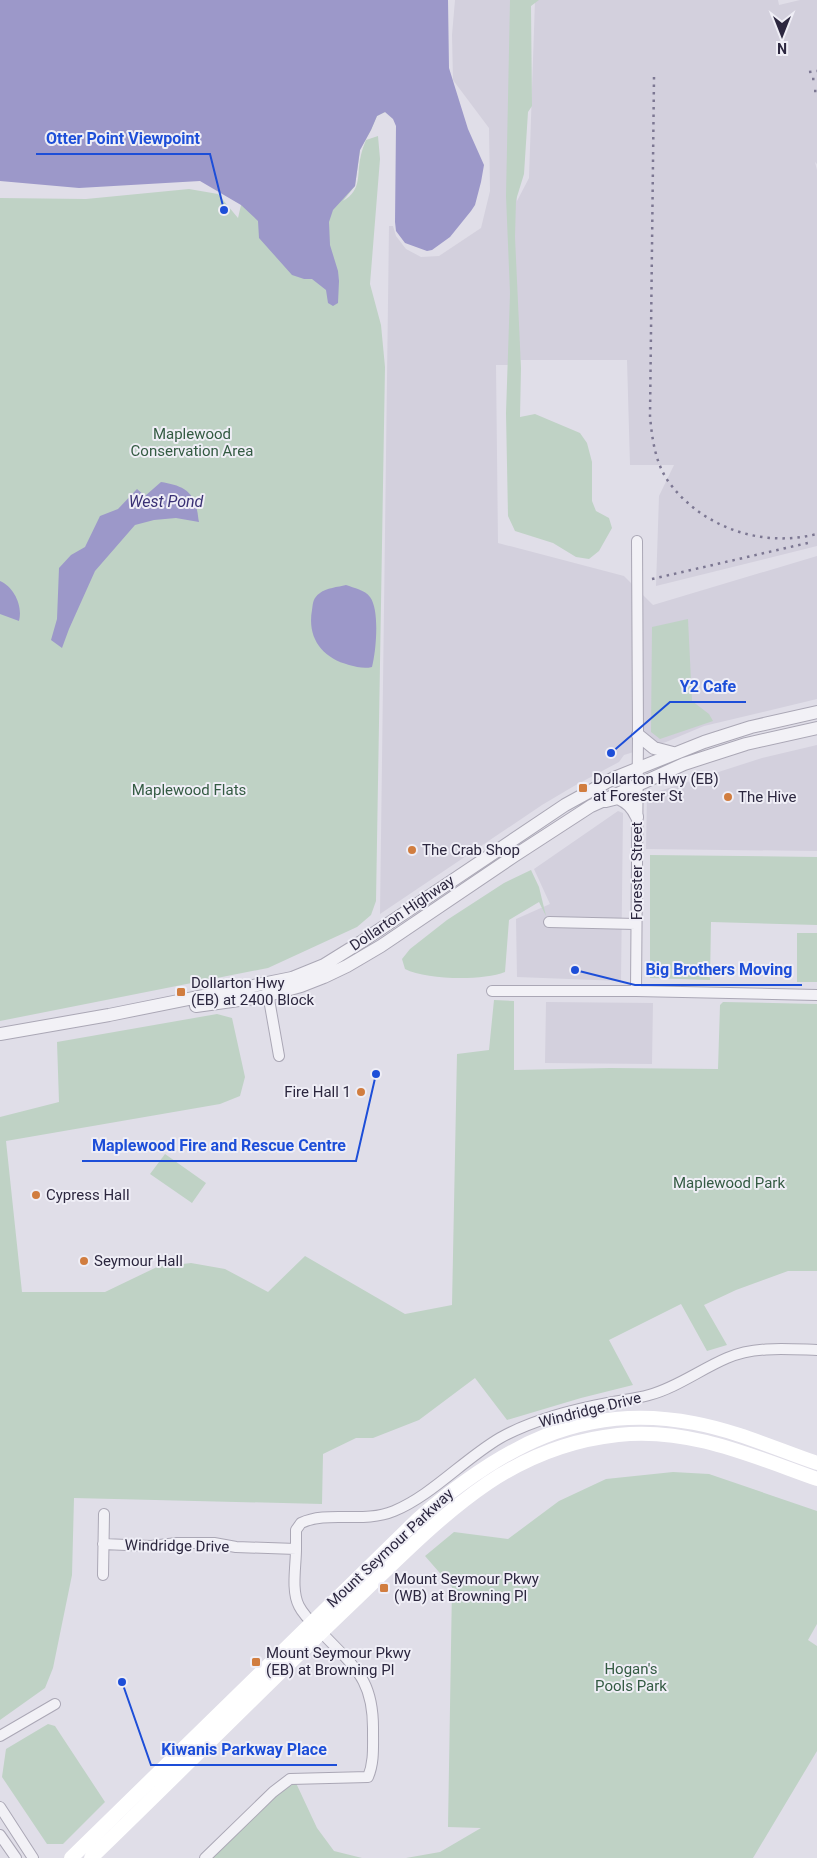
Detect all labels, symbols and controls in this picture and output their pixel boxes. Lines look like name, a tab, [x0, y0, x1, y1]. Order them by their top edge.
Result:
north arrow	[757, 10, 807, 60]
text: N	[777, 40, 787, 56]
callout: Otter Point Viewpoint	[36, 123, 210, 154]
text: Otter Point Viewpoint	[46, 129, 201, 148]
park label: Maplewood Conservation Area	[131, 425, 253, 460]
water label: West Pond	[129, 492, 204, 511]
callout: Y2 Cafe	[670, 671, 746, 702]
text: Y2 Cafe	[680, 677, 736, 696]
place label: Dollarton Hwy (EB) at Forester St	[593, 770, 719, 805]
park label: Maplewood Flats	[132, 781, 246, 799]
marker: Dollarton Hwy (EB) at Forester St	[577, 782, 589, 794]
place label: The Hive	[738, 788, 796, 806]
marker: The Hive	[722, 791, 734, 803]
street label: Forester Street	[628, 822, 646, 920]
place label: The Crab Shop	[422, 841, 520, 859]
marker: The Crab Shop	[406, 844, 418, 856]
street label: Dollarton Highway	[346, 871, 458, 955]
callout: Big Brothers Moving	[635, 954, 802, 985]
text: Big Brothers Moving	[646, 960, 792, 979]
place label: Dollarton Hwy (EB) at 2400 Block	[191, 974, 315, 1009]
marker: Dollarton Hwy (EB) at 2400 Block	[175, 986, 187, 998]
place label: Fire Hall 1	[284, 1083, 351, 1101]
marker: Fire Hall 1	[355, 1086, 367, 1098]
callout: Maplewood Fire and Rescue Centre	[82, 1130, 356, 1161]
text: Maplewood Fire and Rescue Centre	[92, 1136, 346, 1155]
park label: Maplewood Park	[673, 1174, 785, 1192]
place label: Cypress Hall	[46, 1186, 130, 1204]
marker: Cypress Hall	[30, 1189, 42, 1201]
place label: Seymour Hall	[94, 1252, 183, 1270]
marker: Seymour Hall	[78, 1255, 90, 1267]
street label: Windridge Drive	[537, 1389, 643, 1431]
street label: Mount Seymour Parkway	[323, 1485, 457, 1611]
street label: Windridge Drive	[125, 1536, 230, 1556]
place label: Mount Seymour Pkwy (WB) at Browning Pl	[394, 1570, 539, 1605]
marker: Mount Seymour Pkwy (WB) at Browning Pl	[378, 1582, 390, 1594]
place label: Mount Seymour Pkwy (EB) at Browning Pl	[266, 1644, 411, 1679]
marker: Mount Seymour Pkwy (EB) at Browning Pl	[250, 1656, 262, 1668]
park label: Hogan's Pools Park	[595, 1660, 667, 1695]
callout: Kiwanis Parkway Place	[151, 1734, 337, 1765]
text: Kiwanis Parkway Place	[161, 1740, 327, 1759]

